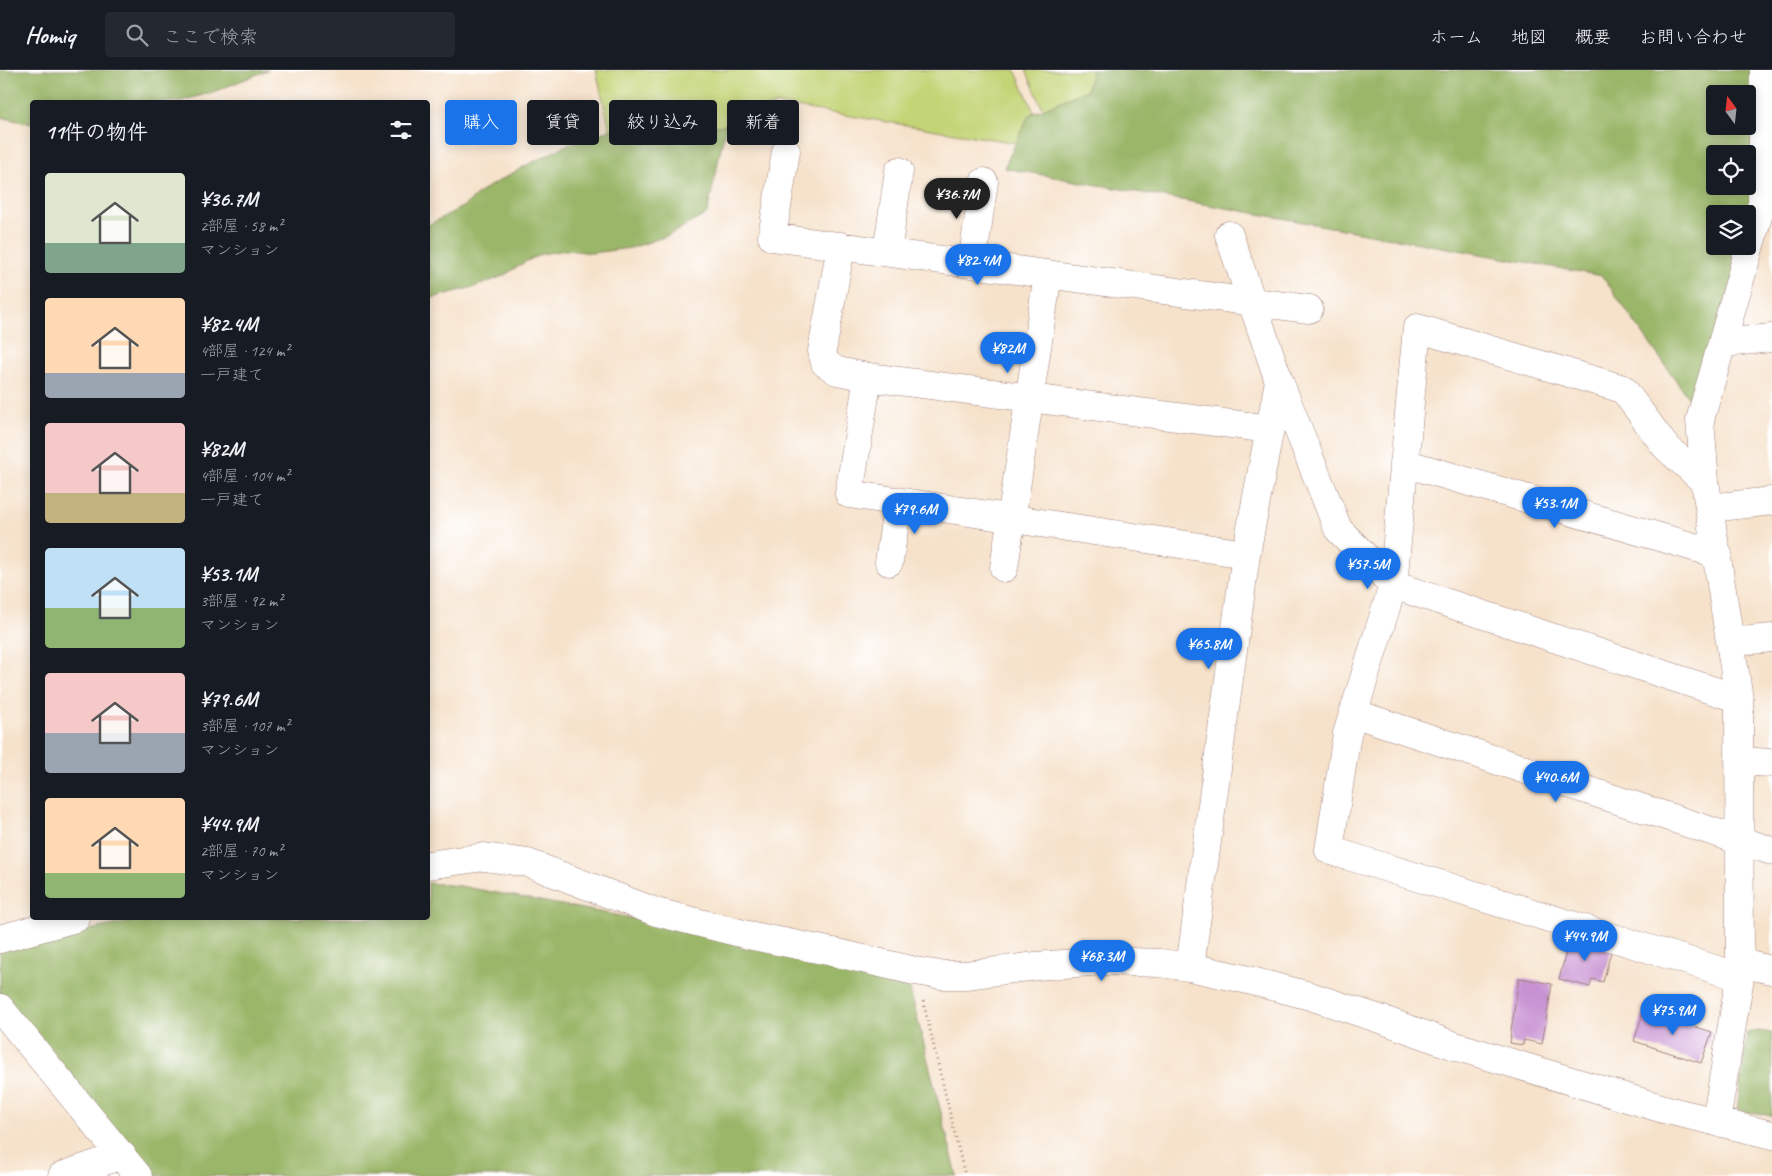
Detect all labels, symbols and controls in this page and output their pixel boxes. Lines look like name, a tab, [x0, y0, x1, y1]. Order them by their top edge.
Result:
search box	[105, 12, 455, 57]
text: Homiq	[25, 20, 75, 50]
icon: search	[123, 21, 151, 49]
text: ここで検索	[163, 25, 258, 49]
text: ホーム	[1430, 26, 1483, 48]
text: 地図	[1511, 26, 1547, 48]
text: 概要	[1575, 26, 1611, 48]
text: お問い合わせ	[1639, 26, 1747, 48]
north arrow	[1706, 85, 1756, 135]
map controls	[1706, 85, 1756, 255]
chip: 購入	[445, 100, 517, 145]
chip: 賃貸	[527, 100, 599, 145]
chip: 絞り込み	[609, 100, 717, 145]
chip: 新着	[727, 100, 799, 145]
icon: filters	[387, 116, 415, 144]
text: 11件の物件	[45, 119, 148, 145]
button: locate	[1706, 145, 1756, 195]
pin: ¥36.7M	[916, 178, 998, 220]
text: ¥36.7M	[935, 184, 979, 204]
text: ¥36.7M	[200, 186, 258, 212]
icon: home	[85, 193, 145, 253]
button: layers	[1706, 205, 1756, 255]
text: 2部屋 · 58 m²	[200, 216, 282, 236]
text: マンション	[200, 240, 279, 260]
pin: ¥82.4M	[937, 244, 1019, 286]
text: ¥82.4M	[956, 250, 1000, 270]
text: ¥82.4M	[200, 311, 257, 337]
icon: home	[85, 318, 145, 378]
pin: ¥82M	[978, 332, 1038, 374]
text: ¥82M	[991, 338, 1025, 358]
text: 4部屋 · 124 m²	[200, 341, 290, 361]
text: 一戸建て	[200, 365, 264, 385]
text: ¥82M	[200, 436, 244, 462]
icon: home	[85, 443, 145, 503]
text: 4部屋 · 104 m²	[200, 466, 290, 486]
pin: ¥53.1M	[1514, 486, 1596, 529]
text: 一戸建て	[200, 490, 264, 510]
pin: ¥79.6M	[874, 492, 956, 535]
text: ¥53.1M	[1533, 493, 1577, 513]
text: ¥79.6M	[893, 499, 937, 519]
pin: ¥57.5M	[1327, 548, 1409, 590]
text: ¥57.5M	[1346, 554, 1390, 574]
text: ¥53.1M	[200, 561, 257, 587]
icon: home	[85, 568, 145, 628]
text: 3部屋 · 92 m²	[200, 591, 282, 611]
text: マンション	[200, 615, 279, 635]
pin: ¥65.8M	[1168, 628, 1250, 670]
text: ¥65.8M	[1187, 634, 1231, 654]
text: ¥79.6M	[200, 686, 257, 712]
icon: home	[85, 693, 145, 753]
text: 3部屋 · 107 m²	[200, 716, 290, 736]
text: マンション	[200, 740, 279, 760]
pin: ¥40.6M	[1515, 760, 1597, 803]
text: ¥40.6M	[1534, 767, 1578, 787]
text: ¥44.9M	[200, 811, 257, 837]
icon: home	[85, 818, 145, 878]
text: 2部屋 · 70 m²	[200, 841, 282, 861]
text: マンション	[200, 865, 279, 885]
pin: ¥44.9M	[1544, 920, 1626, 962]
text: ¥44.9M	[1563, 926, 1607, 946]
pin: ¥68.3M	[1061, 940, 1143, 982]
text: ¥68.3M	[1080, 946, 1124, 966]
pin: ¥75.9M	[1632, 994, 1714, 1036]
text: ¥75.9M	[1651, 1000, 1695, 1020]

